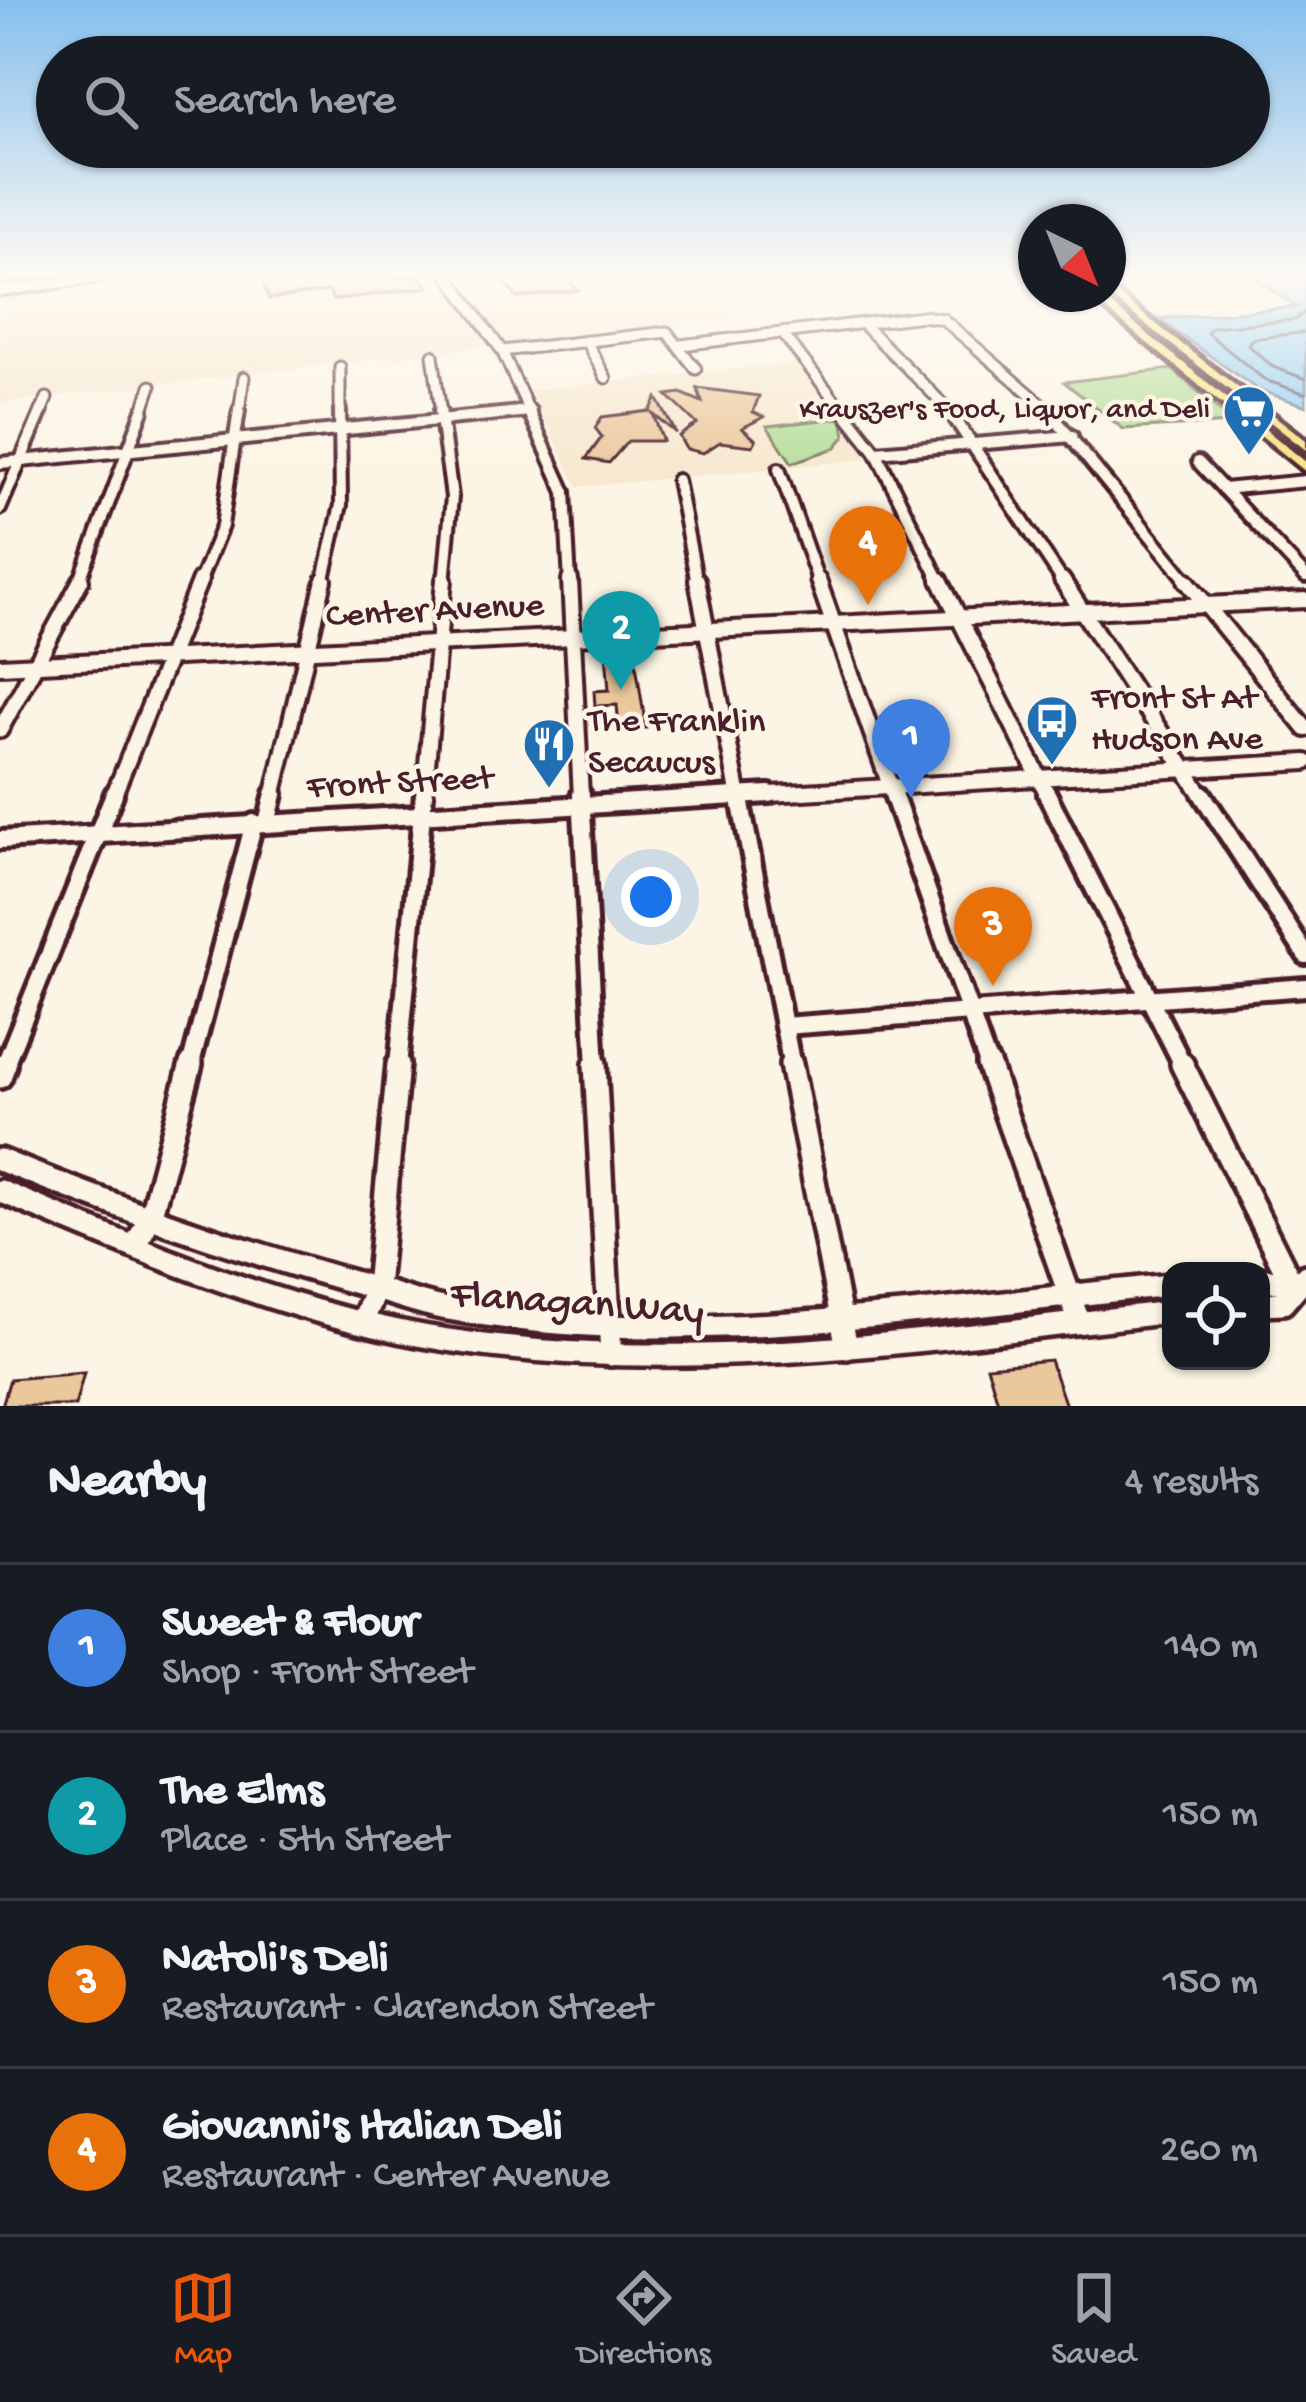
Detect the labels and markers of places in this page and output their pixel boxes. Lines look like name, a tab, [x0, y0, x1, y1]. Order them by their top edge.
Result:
supermarket icon: Krauszer's Food, Liquor, and Deli	[1221, 383, 1277, 457]
place label: Krauszer's Food, Liquor, and Deli	[799, 394, 1210, 429]
pin: 4	[829, 506, 907, 605]
pin: 2	[582, 591, 660, 690]
place label: Front St At Hudson Ave	[1090, 679, 1263, 763]
bus stop icon: Front St At Hudson Ave	[1024, 693, 1080, 767]
pin: 1	[872, 699, 950, 798]
place label: The Franklin Secaucus	[586, 702, 765, 786]
restaurant icon: The Franklin Secaucus	[521, 716, 577, 790]
pin: 3	[954, 887, 1032, 986]

